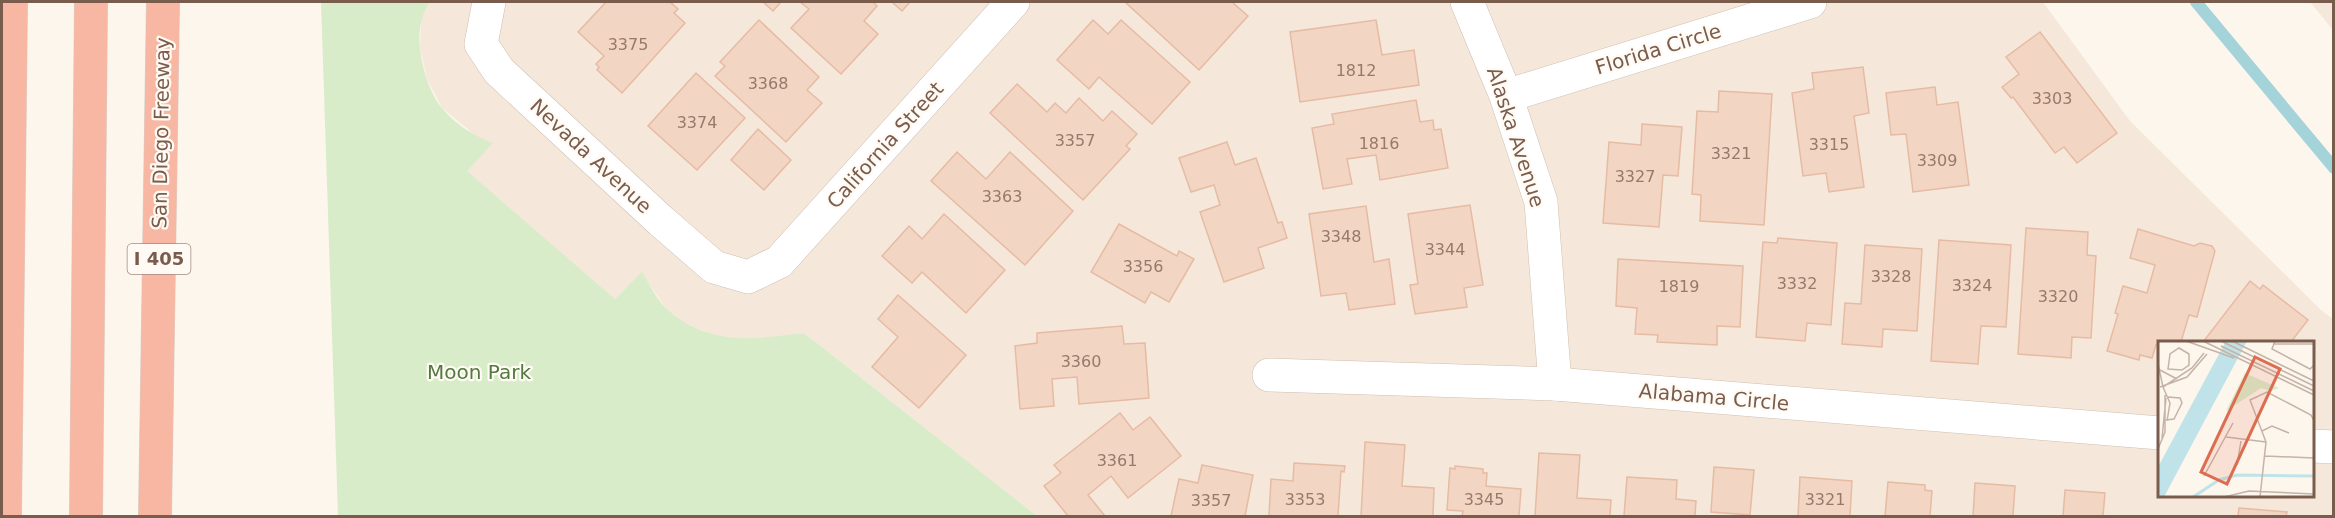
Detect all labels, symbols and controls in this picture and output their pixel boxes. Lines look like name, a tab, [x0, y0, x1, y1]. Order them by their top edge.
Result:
street label: Florida Circle	[1592, 18, 1724, 80]
house number: 3375	[608, 35, 648, 54]
street label: San Diego Freeway	[147, 37, 175, 229]
house number: 1812	[1336, 61, 1376, 80]
street label: Alaska Avenue	[1482, 64, 1550, 210]
house number: 3368	[748, 74, 788, 93]
street label: California Street	[822, 77, 948, 213]
house number: 3303	[2032, 89, 2072, 108]
street label: Nevada Avenue	[525, 94, 657, 218]
house number: 3374	[677, 113, 717, 132]
house number: 3357	[1055, 131, 1095, 150]
house number: 1816	[1359, 134, 1399, 153]
house number: 3315	[1809, 135, 1849, 154]
house number: 3321	[1711, 144, 1751, 163]
house number: 3309	[1917, 151, 1957, 170]
house number: 3327	[1615, 167, 1655, 186]
house number: 3363	[982, 187, 1022, 206]
house number: 3348	[1321, 227, 1361, 246]
house number: 3344	[1425, 240, 1465, 259]
road number: I 405	[128, 244, 190, 274]
house number: 3356	[1123, 257, 1163, 276]
house number: 3328	[1871, 267, 1911, 286]
house number: 3332	[1777, 274, 1817, 293]
house number: 3324	[1952, 276, 1992, 295]
house number: 1819	[1659, 277, 1699, 296]
house number: 3320	[2038, 287, 2078, 306]
inset map	[2158, 341, 2314, 497]
house number: 3360	[1061, 352, 1101, 371]
park label: Moon Park	[427, 360, 531, 384]
street label: Alabama Circle	[1638, 378, 1790, 416]
house number: 3361	[1097, 451, 1137, 470]
house number: 3353	[1285, 490, 1325, 509]
house number: 3345	[1464, 490, 1504, 509]
house number: 3321	[1805, 490, 1845, 509]
house number: 3357	[1191, 491, 1231, 510]

